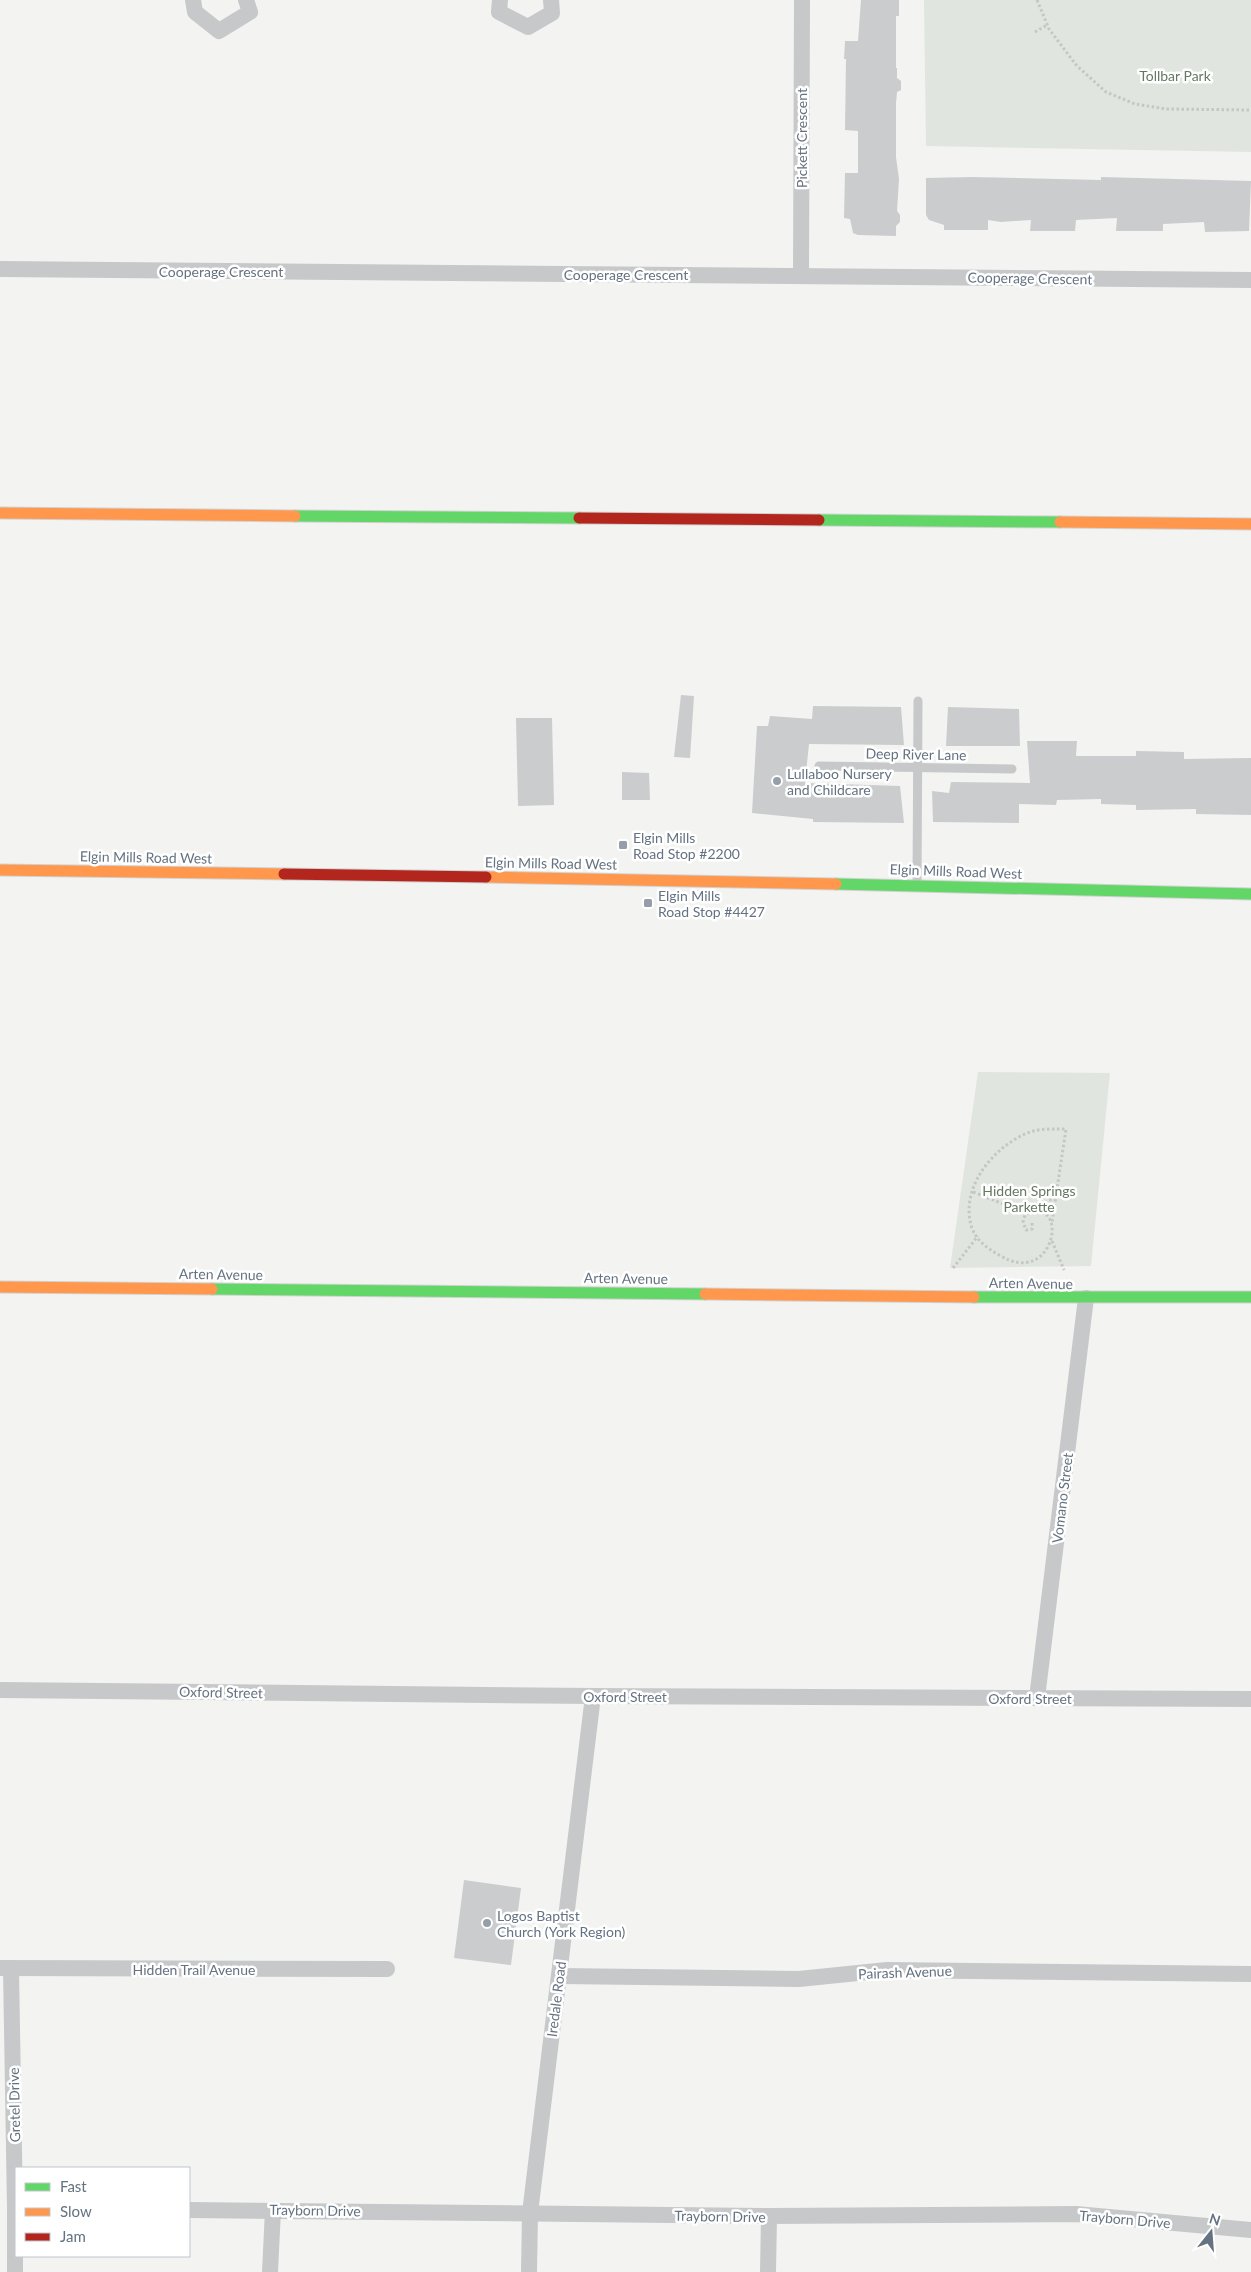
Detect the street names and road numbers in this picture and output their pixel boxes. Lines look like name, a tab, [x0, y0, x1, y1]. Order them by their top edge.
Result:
street label: Pickett Crescent	[793, 88, 810, 188]
street label: Cooperage Crescent	[159, 263, 283, 280]
street label: Cooperage Crescent	[564, 266, 688, 283]
street label: Cooperage Crescent	[968, 268, 1092, 288]
street label: Deep River Lane	[865, 745, 967, 763]
street label: Elgin Mills Road West	[80, 847, 212, 867]
street label: Elgin Mills Road West	[485, 853, 617, 873]
street label: Elgin Mills Road West	[889, 860, 1023, 882]
street label: Arten Avenue	[179, 1265, 263, 1283]
street label: Arten Avenue	[584, 1269, 668, 1287]
street label: Arten Avenue	[989, 1274, 1073, 1292]
street label: Vomano Street	[1048, 1452, 1076, 1544]
street label: Oxford Street	[179, 1683, 263, 1701]
street label: Oxford Street	[583, 1688, 667, 1705]
street label: Oxford Street	[988, 1690, 1072, 1707]
street label: Iredale Road	[543, 1960, 569, 2038]
street label: Hidden Trail Avenue	[133, 1961, 255, 1978]
street label: Pairash Avenue	[858, 1962, 952, 1982]
street label: Gretel Drive	[5, 2067, 23, 2143]
street label: Trayborn Drive	[269, 2201, 361, 2219]
street label: Trayborn Drive	[674, 2207, 766, 2225]
street label: Trayborn Drive	[1079, 2207, 1171, 2231]

